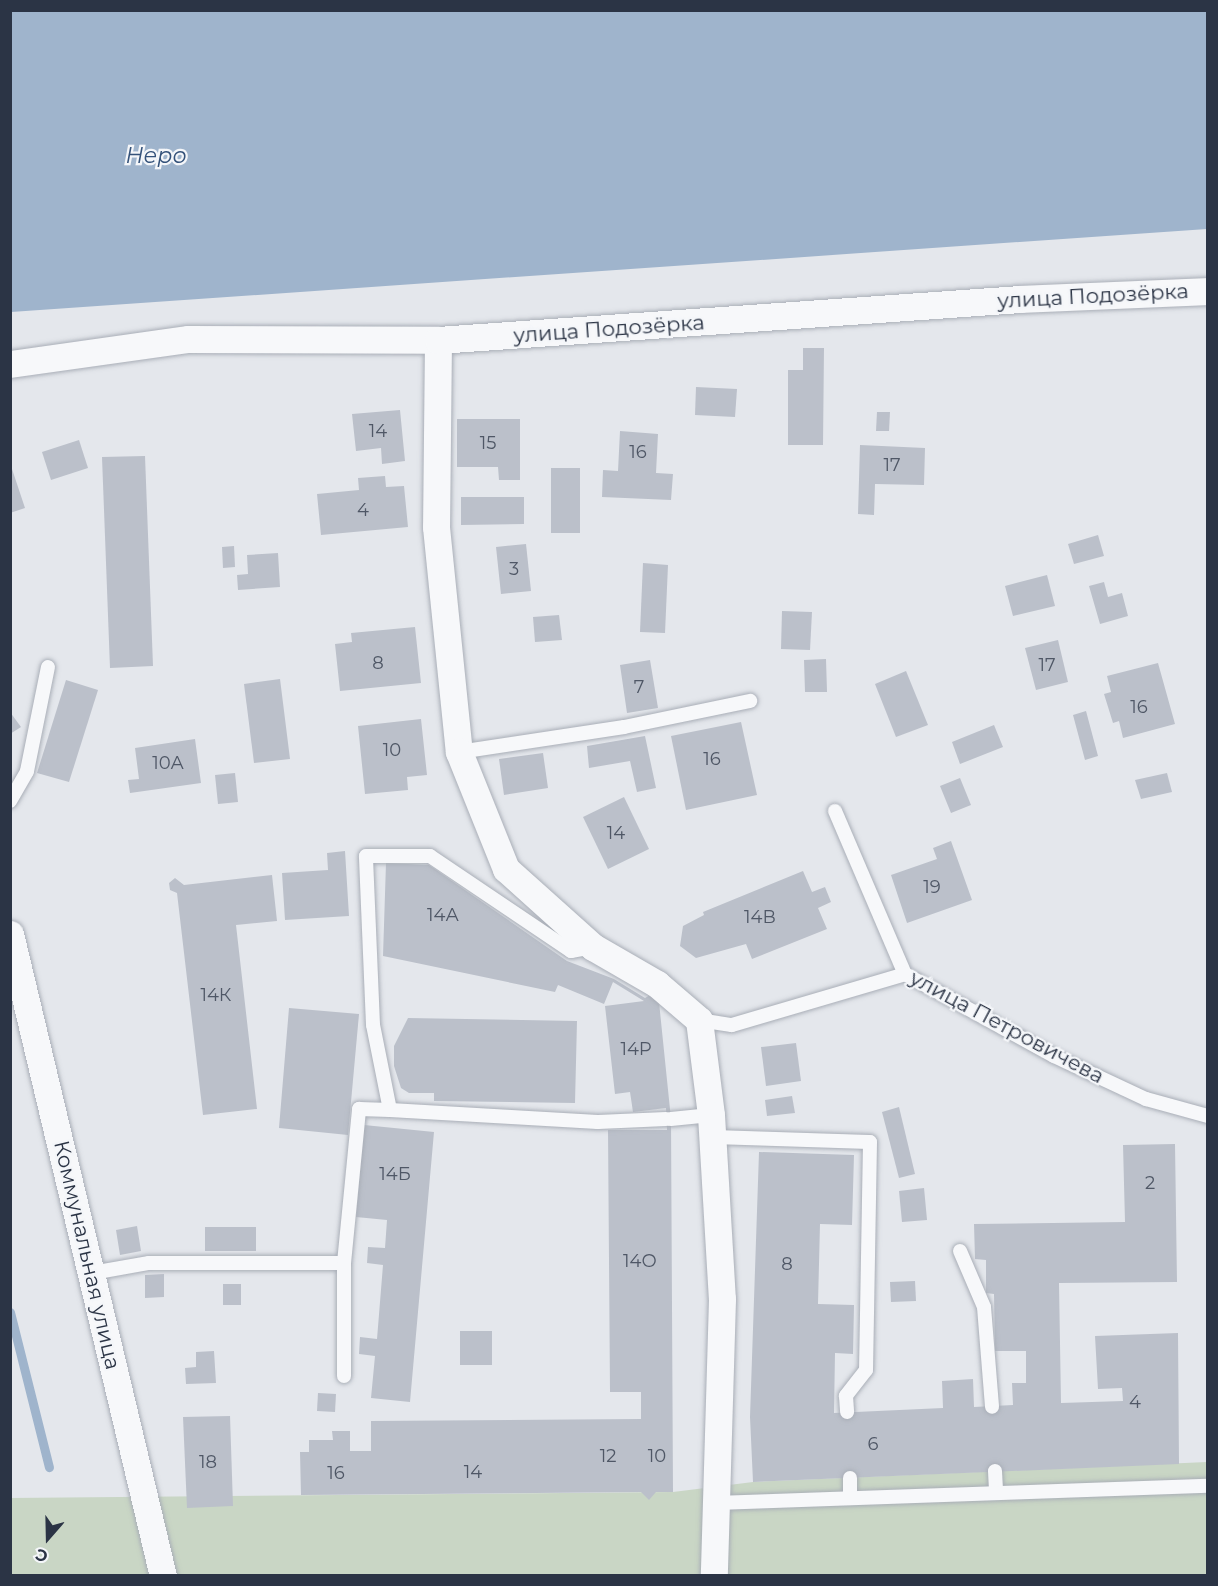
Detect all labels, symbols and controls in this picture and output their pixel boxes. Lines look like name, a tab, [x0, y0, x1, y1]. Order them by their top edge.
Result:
water label: Неро	[125, 143, 187, 169]
street label: улица Подозёрка	[997, 278, 1189, 314]
street label: улица Подозёрка	[513, 310, 705, 348]
house number: 14	[369, 420, 387, 442]
house number: 15	[480, 432, 496, 454]
house number: 16	[629, 441, 647, 463]
house number: 17	[883, 454, 901, 476]
house number: 4	[357, 499, 369, 521]
house number: 3	[509, 558, 519, 580]
house number: 8	[372, 652, 384, 674]
house number: 17	[1038, 654, 1056, 676]
house number: 7	[634, 676, 644, 698]
house number: 16	[1130, 696, 1148, 718]
house number: 10	[383, 739, 401, 761]
house number: 16	[703, 748, 721, 770]
house number: 10А	[152, 752, 184, 774]
house number: 14	[607, 822, 625, 844]
house number: 19	[923, 876, 941, 898]
house number: 14А	[427, 904, 459, 926]
house number: 14В	[744, 906, 776, 928]
street label: улица Петровичева	[906, 965, 1108, 1089]
house number: 14К	[200, 984, 232, 1006]
house number: 14Р	[620, 1038, 652, 1060]
street label: Коммунальная улица	[48, 1138, 126, 1372]
house number: 14Б	[379, 1163, 411, 1185]
house number: 2	[1145, 1172, 1155, 1194]
house number: 14О	[623, 1250, 657, 1272]
house number: 8	[781, 1253, 793, 1275]
house number: 4	[1129, 1391, 1141, 1413]
house number: 6	[868, 1433, 878, 1455]
house number: 12	[600, 1445, 616, 1467]
house number: 10	[648, 1445, 666, 1467]
house number: 18	[199, 1451, 217, 1473]
house number: 14	[464, 1461, 482, 1483]
house number: 16	[327, 1462, 345, 1484]
north arrow	[18, 1508, 78, 1568]
text: С	[33, 1544, 50, 1566]

